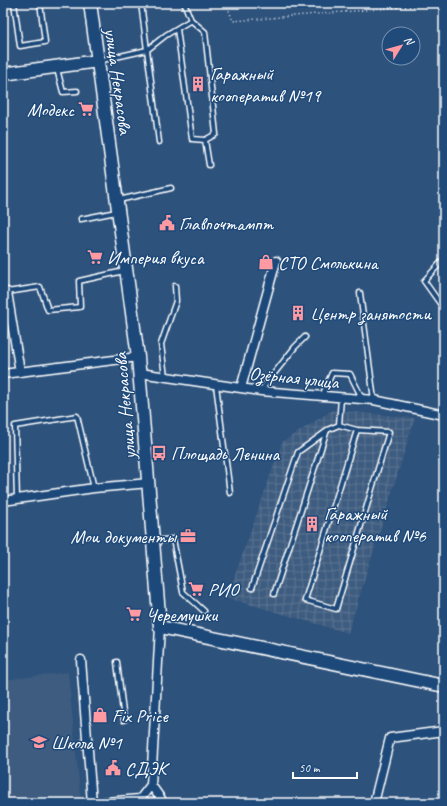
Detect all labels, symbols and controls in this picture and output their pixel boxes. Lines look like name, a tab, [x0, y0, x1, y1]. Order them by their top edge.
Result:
street label: улица Некрасова	[99, 25, 138, 138]
north arrow	[381, 26, 421, 66]
text: N	[401, 33, 418, 49]
place label: Гаражный кооператив №19	[210, 62, 322, 108]
building icon: Гаражный кооператив №19	[189, 75, 207, 93]
place label: Модекс	[27, 98, 75, 122]
supermarket icon: Модекс	[77, 100, 95, 118]
place label: Главпочтампт	[179, 212, 274, 236]
public building icon: Главпочтампт	[158, 214, 176, 232]
place label: Империя вкуса	[107, 246, 205, 270]
supermarket icon: Империя вкуса	[86, 248, 104, 266]
place label: СТО Смолькина	[278, 251, 380, 275]
shop icon: СТО Смолькина	[257, 253, 275, 271]
place label: Центр занятости	[310, 302, 432, 326]
building icon: Центр занятости	[289, 304, 307, 322]
street label: улица Некрасова	[108, 350, 142, 461]
street label: Озёрная улица	[248, 361, 341, 395]
place label: Площадь Ленина	[171, 442, 280, 466]
bus stop icon: Площадь Ленина	[150, 444, 168, 462]
place label: Гаражный кооператив №6	[324, 502, 427, 548]
building icon: Гаражный кооператив №6	[303, 515, 321, 533]
place label: Мои документы	[70, 525, 178, 549]
office icon: Мои документы	[179, 527, 197, 545]
place label: РИО	[208, 578, 240, 602]
supermarket icon: РИО	[187, 580, 205, 598]
place label: Черемушки	[146, 603, 218, 627]
supermarket icon: Черемушки	[125, 605, 143, 623]
place label: Fix Price	[112, 704, 170, 728]
shop icon: Fix Price	[91, 706, 109, 724]
place label: Школа №1	[51, 731, 123, 755]
school or university icon: Школа №1	[30, 733, 48, 751]
scale bar	[293, 754, 357, 780]
place label: СДЭК	[125, 757, 170, 781]
public building icon: СДЭК	[104, 759, 122, 777]
text: 50 m	[299, 760, 321, 776]

